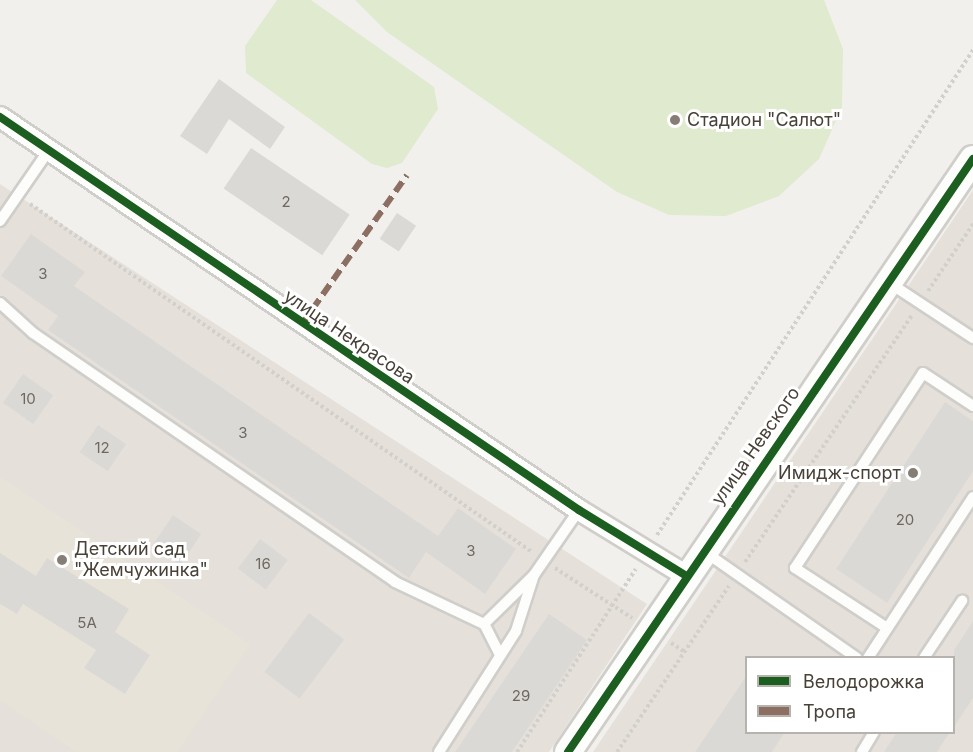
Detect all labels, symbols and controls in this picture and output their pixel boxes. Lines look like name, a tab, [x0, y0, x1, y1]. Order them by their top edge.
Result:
place label: Стадион "Салют"	[687, 109, 841, 131]
marker: Стадион "Салют"	[668, 113, 682, 127]
house number: 2	[281, 193, 291, 211]
house number: 3	[38, 265, 48, 283]
street label: улица Некрасова	[280, 285, 418, 389]
street label: улица Невского	[707, 383, 805, 509]
house number: 10	[20, 390, 36, 408]
house number: 3	[238, 424, 248, 442]
house number: 12	[94, 439, 110, 457]
place label: Имидж-спорт	[778, 462, 901, 484]
marker: Имидж-спорт	[906, 466, 920, 480]
house number: 20	[896, 511, 914, 529]
place label: Детский сад "Жемчужинка"	[74, 539, 208, 582]
house number: 3	[466, 542, 476, 560]
marker: Детский сад "Жемчужинка"	[55, 553, 69, 567]
house number: 16	[255, 555, 271, 573]
house number: 5А	[77, 614, 97, 632]
legend	[745, 656, 955, 734]
text: Велодорожка	[803, 671, 924, 692]
house number: 29	[512, 687, 530, 705]
text: Тропа	[803, 701, 856, 722]

